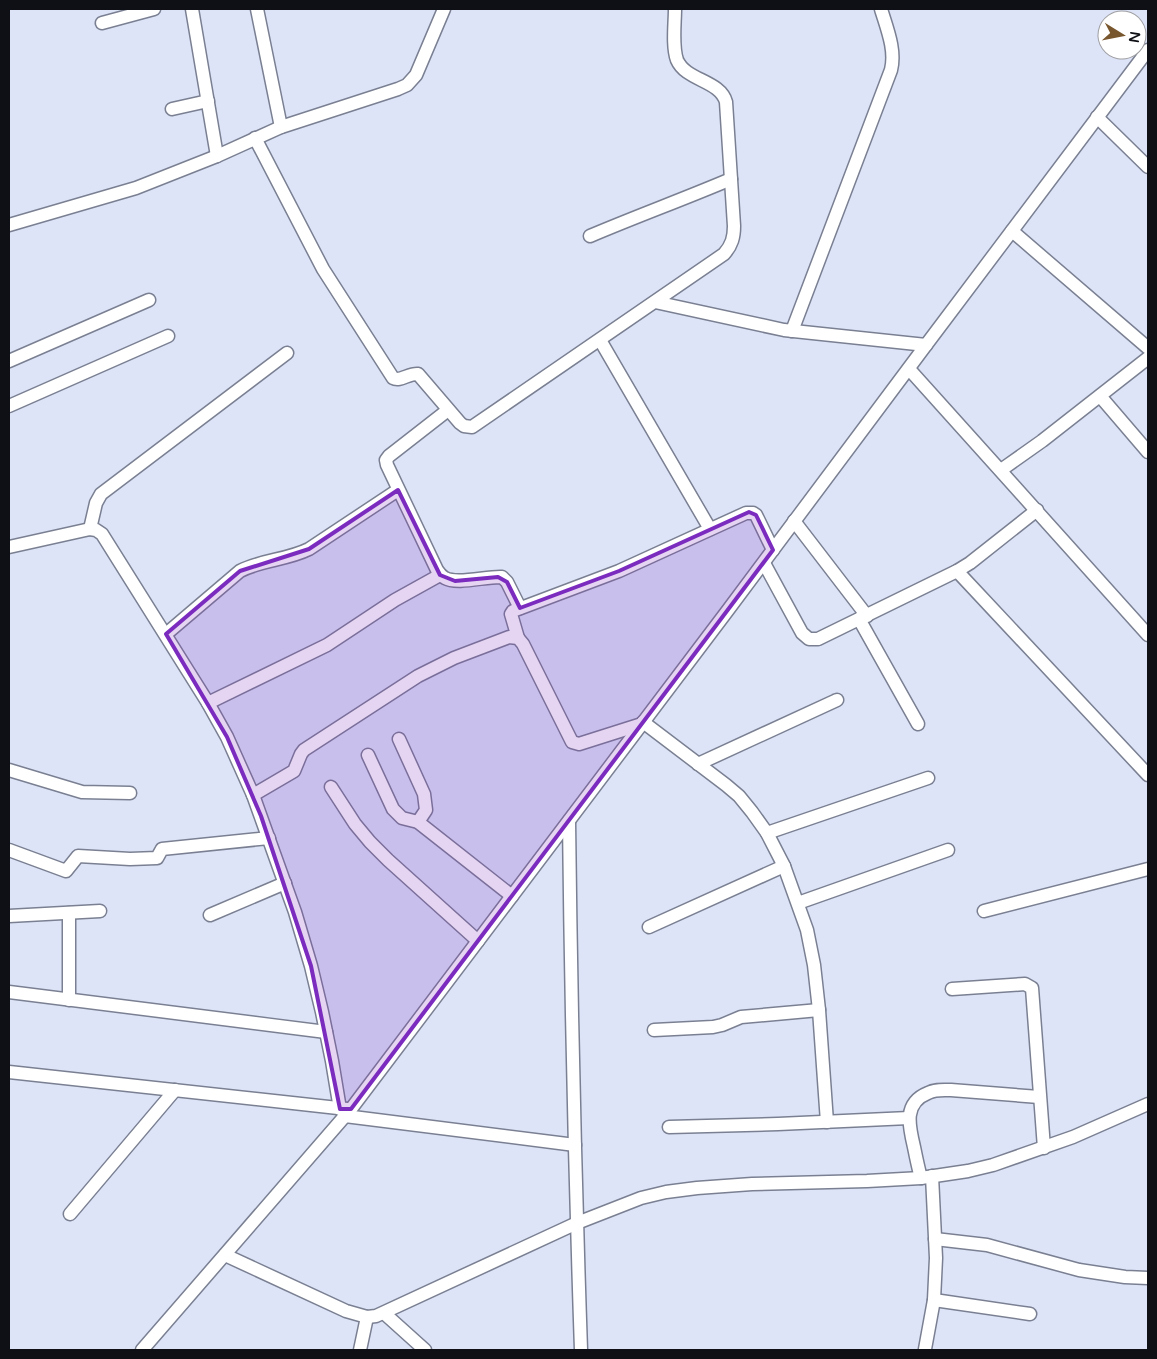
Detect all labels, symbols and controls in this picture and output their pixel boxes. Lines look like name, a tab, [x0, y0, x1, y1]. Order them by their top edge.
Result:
north arrow	[1097, 10, 1147, 60]
text: N	[1125, 30, 1144, 44]

